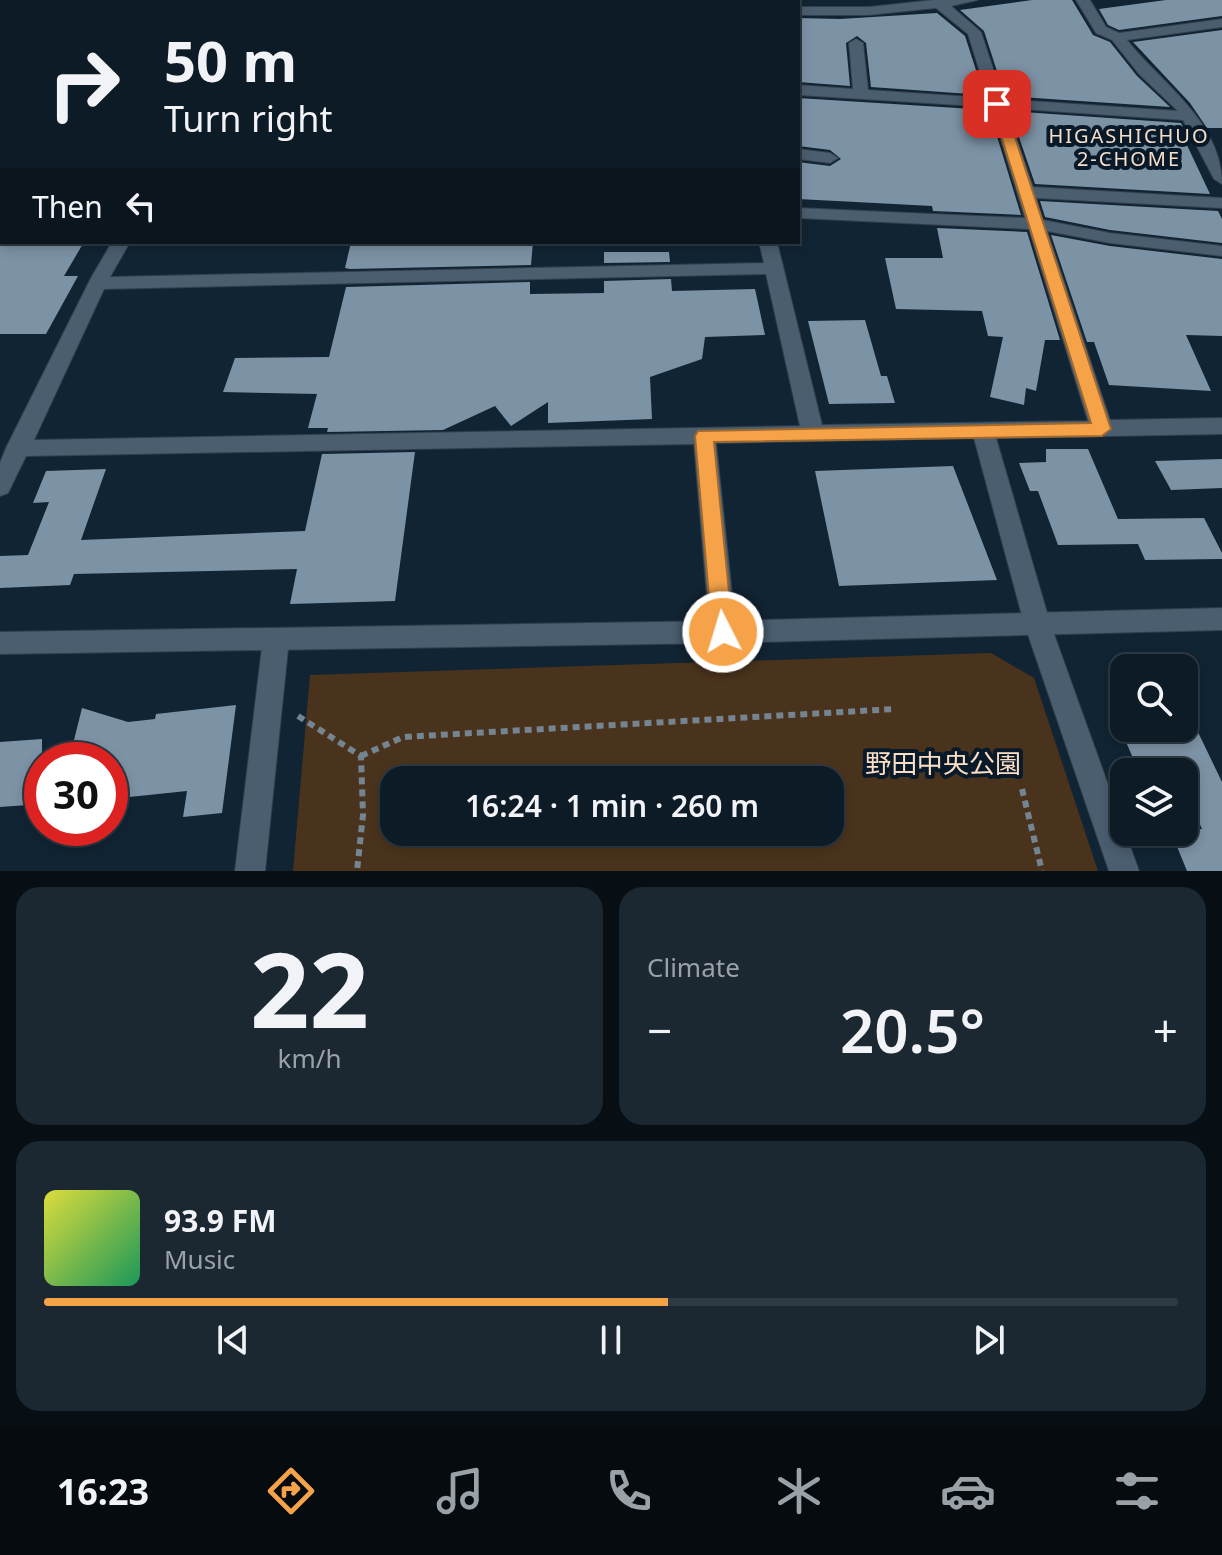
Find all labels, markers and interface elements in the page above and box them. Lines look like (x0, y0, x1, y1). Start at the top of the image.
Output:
text: 50 m (164, 22, 297, 98)
icon: right (32, 32, 136, 136)
pin (963, 70, 1031, 138)
icon: arrive (975, 82, 1019, 126)
text: Turn right (164, 94, 332, 143)
district label: HIGASHICHUO 2-CHOME (1048, 122, 1210, 172)
icon: left (119, 184, 163, 228)
text: Then (32, 186, 103, 227)
position arrow (681, 590, 765, 674)
map controls (1110, 654, 1198, 846)
button: search (1110, 654, 1198, 742)
speed limit sign: 30 (24, 742, 128, 846)
park label: 野田中央公園 (865, 745, 1021, 781)
button: layers (1110, 758, 1198, 846)
text: 16:24 · 1 min · 260 m (465, 785, 759, 826)
text: 22 (250, 917, 369, 1058)
text: Climate (647, 949, 740, 985)
text: 20.5° (840, 989, 985, 1071)
text: − (647, 1000, 672, 1060)
text: + (1153, 1000, 1178, 1060)
text: km/h (278, 1040, 341, 1076)
text: 93.9 FM (164, 1200, 276, 1241)
text: Music (164, 1241, 235, 1277)
icon: previous (211, 1318, 255, 1362)
icon: pause (589, 1318, 633, 1362)
icon: next (967, 1318, 1011, 1362)
icon: directions (263, 1463, 319, 1519)
icon: music (432, 1463, 488, 1519)
icon: phone (601, 1463, 657, 1519)
icon: climate (771, 1463, 827, 1519)
icon: car (940, 1463, 996, 1519)
icon: filters (1109, 1463, 1165, 1519)
text: 16:23 (57, 1467, 149, 1516)

